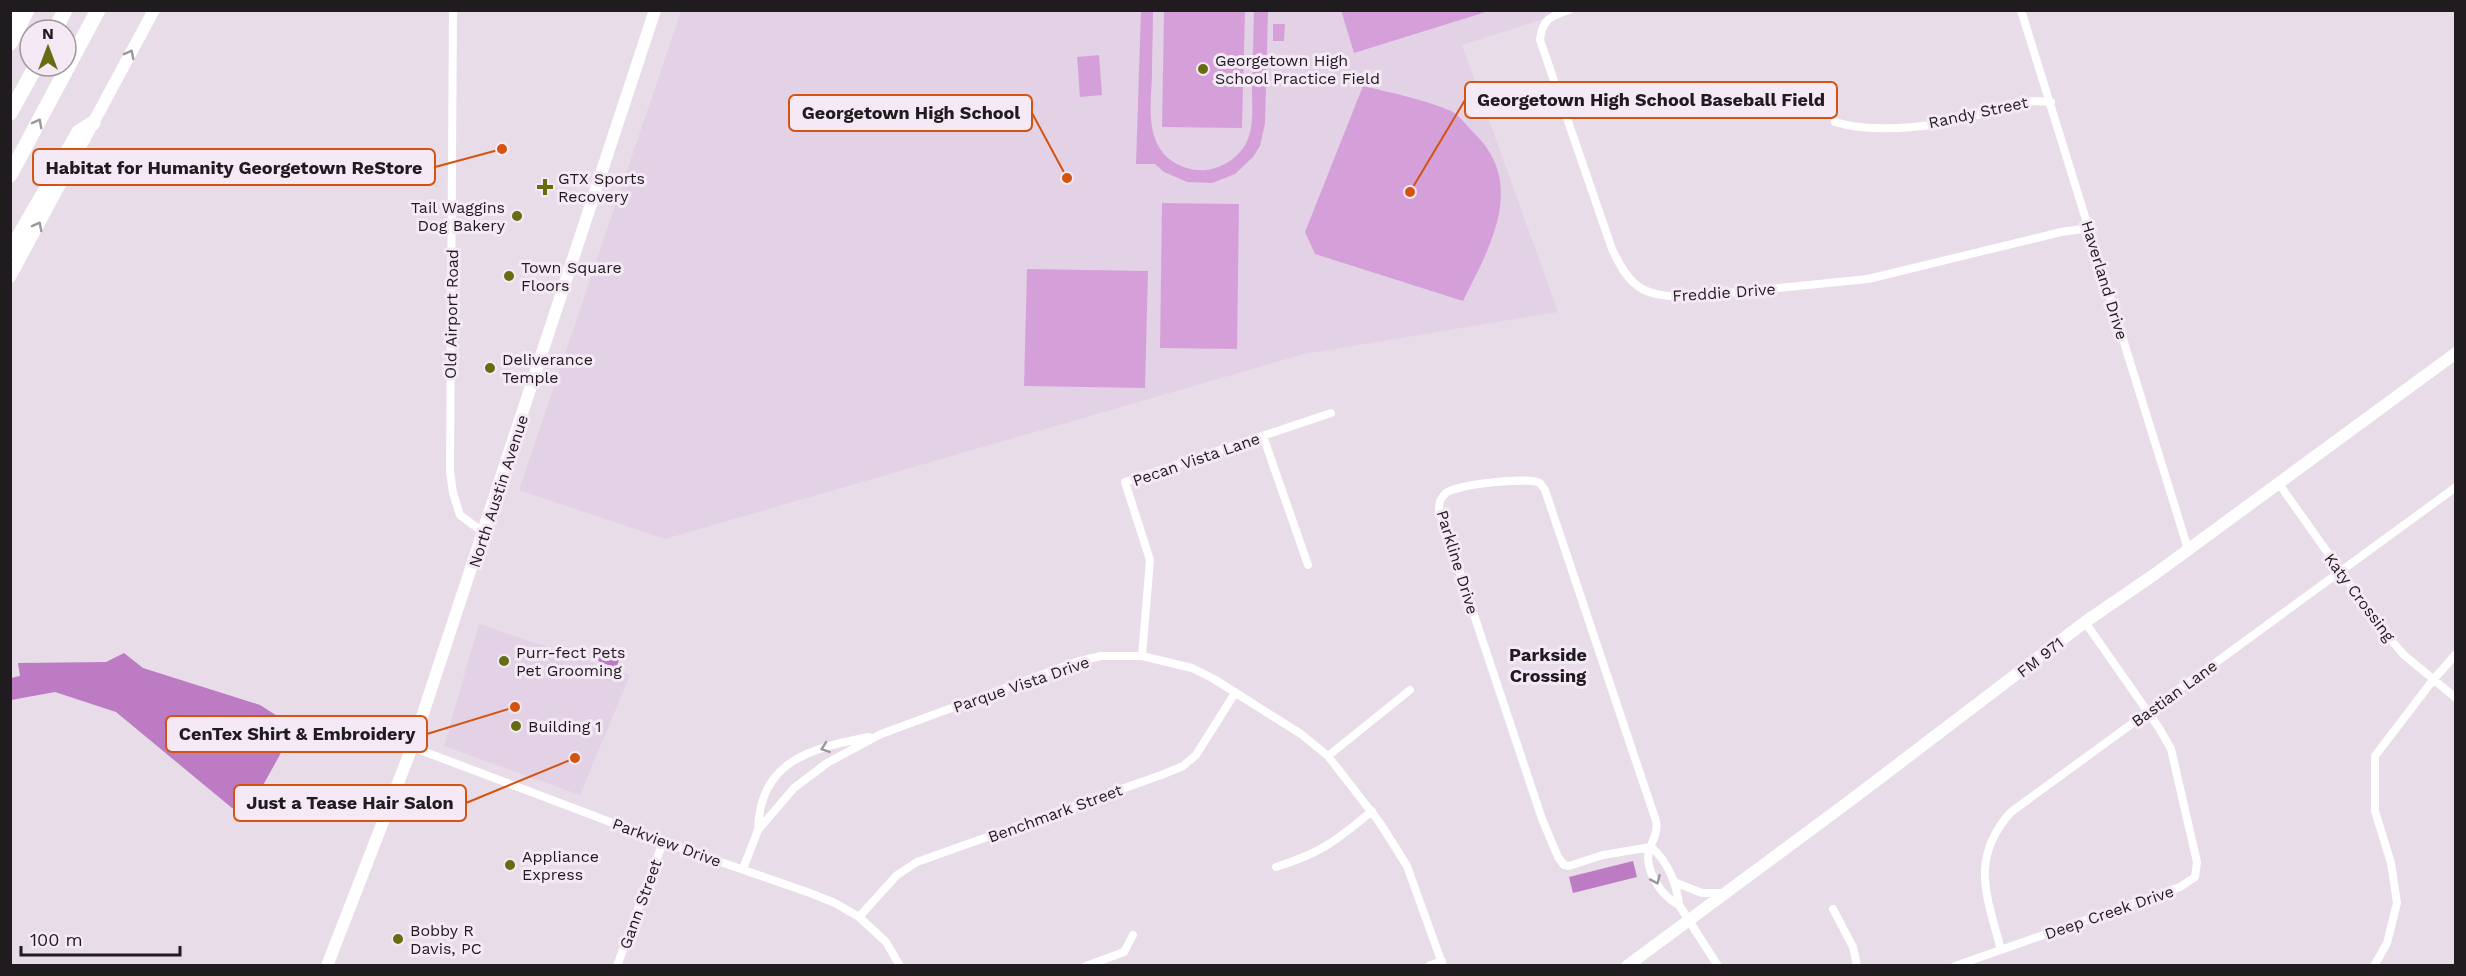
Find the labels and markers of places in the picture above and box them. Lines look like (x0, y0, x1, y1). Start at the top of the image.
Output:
place label: Georgetown High School Practice Field (1215, 51, 1380, 88)
marker: Georgetown High School Practice Field (1196, 62, 1210, 76)
callout: Georgetown High School Baseball Field (1465, 82, 1837, 118)
callout: Georgetown High School (789, 95, 1032, 131)
callout: Habitat for Humanity Georgetown ReStore (33, 149, 435, 185)
place label: GTX Sports Recovery (558, 169, 645, 206)
marker: GTX Sports Recovery (536, 178, 554, 196)
place label: Tail Waggins Dog Bakery (411, 198, 506, 235)
marker: Tail Waggins Dog Bakery (510, 209, 524, 223)
place label: Town Square Floors (521, 258, 622, 295)
marker: Town Square Floors (502, 269, 516, 283)
place label: Deliverance Temple (502, 350, 593, 387)
marker: Deliverance Temple (483, 361, 497, 375)
place label: Purr-fect Pets Pet Grooming (516, 643, 625, 680)
marker: Purr-fect Pets Pet Grooming (497, 654, 511, 668)
callout: CenTex Shirt & Embroidery (166, 716, 427, 752)
place label: Building 1 (528, 717, 602, 736)
marker: Building 1 (509, 719, 523, 733)
callout: Just a Tease Hair Salon (234, 785, 466, 821)
place label: Appliance Express (522, 847, 599, 884)
marker: Appliance Express (503, 858, 517, 872)
place label: Bobby R Davis, PC (410, 921, 482, 958)
marker: Bobby R Davis, PC (391, 932, 405, 946)

